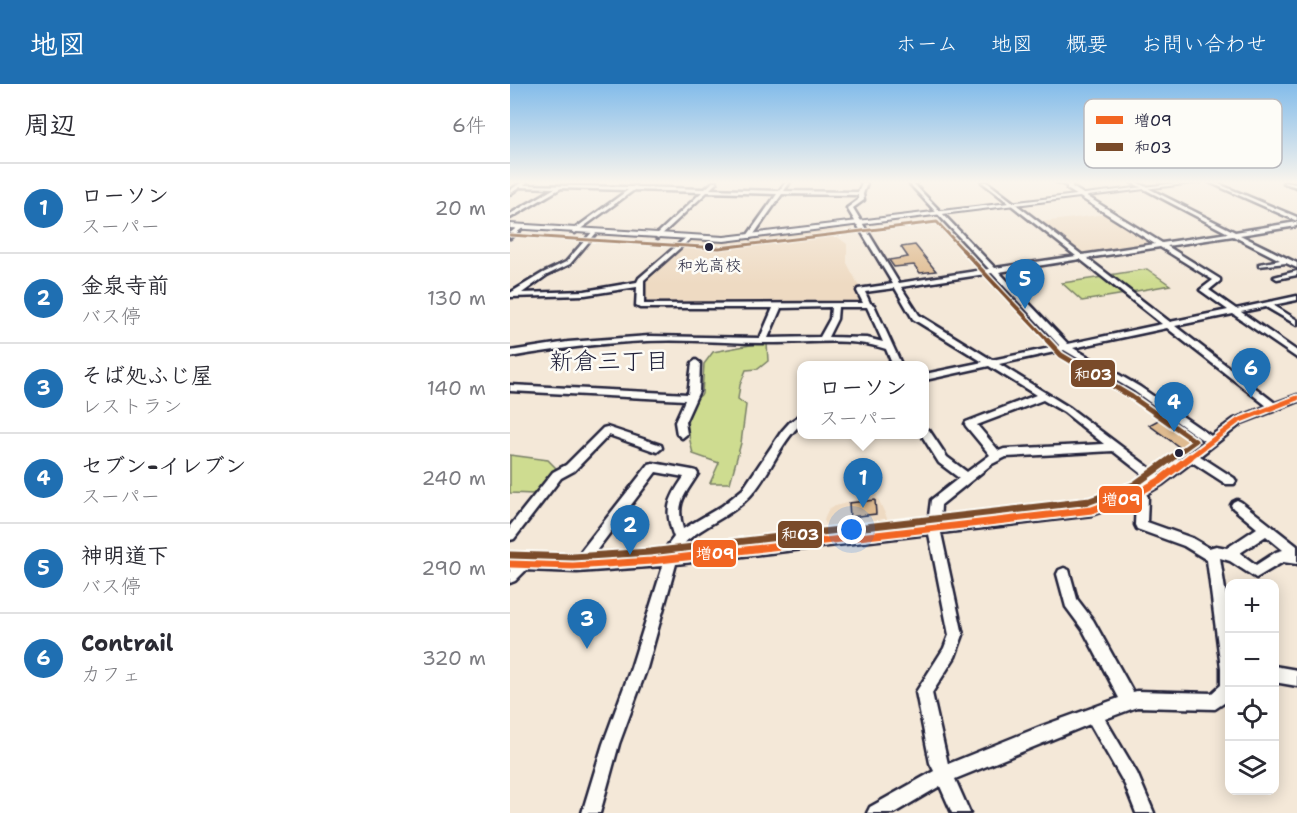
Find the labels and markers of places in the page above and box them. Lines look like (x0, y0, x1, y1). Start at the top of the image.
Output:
marker: 和光高校 (703, 241, 715, 253)
place label: 和光高校 (677, 255, 741, 276)
pin: 5 (1006, 260, 1044, 309)
pin: 6 (1232, 348, 1270, 398)
pin: 4 (1154, 382, 1194, 432)
unlabelled marker (1173, 447, 1185, 459)
pin: 1 (844, 458, 882, 508)
pin: 2 (610, 506, 650, 555)
pin: 3 (568, 600, 607, 649)

